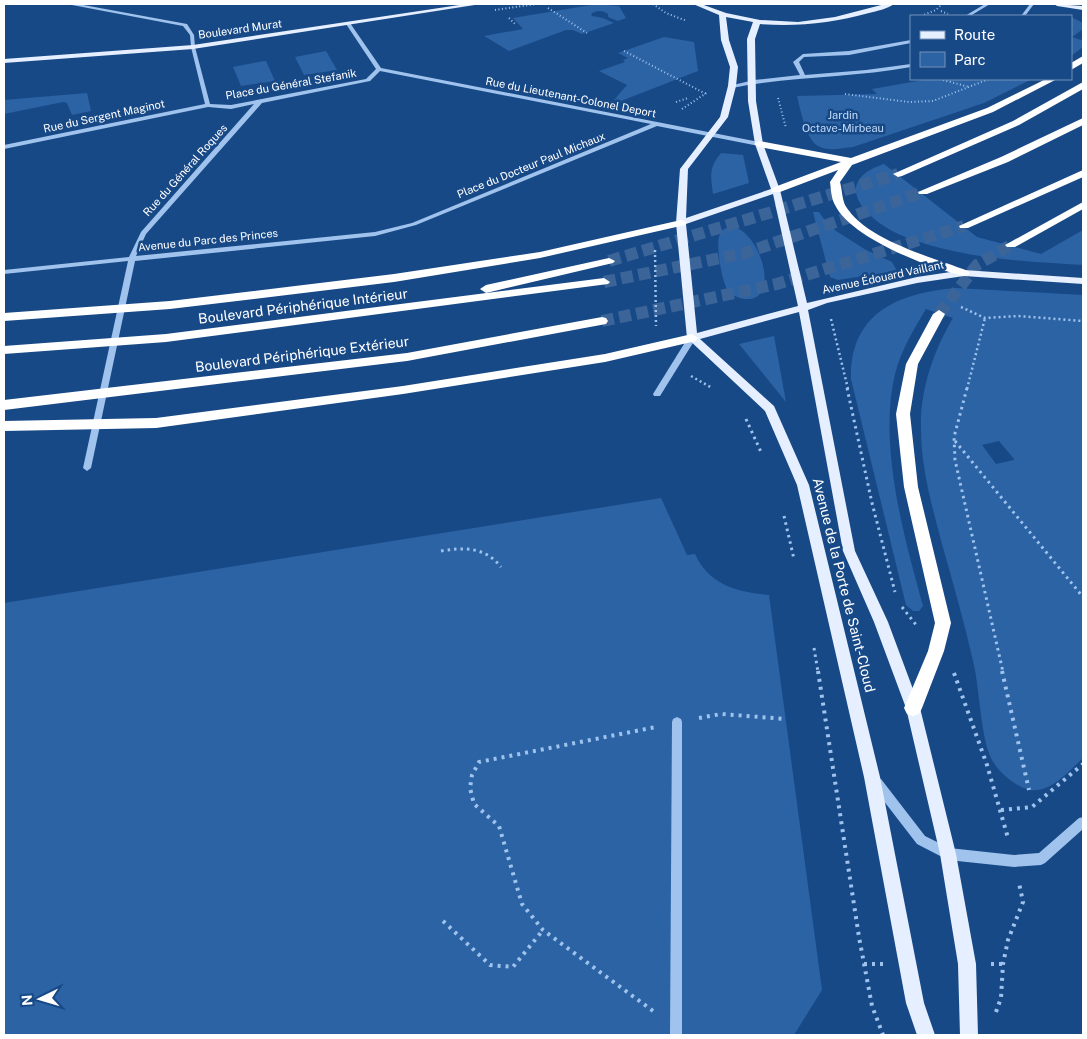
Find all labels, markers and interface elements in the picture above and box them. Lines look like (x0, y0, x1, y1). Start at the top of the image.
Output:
legend (910, 15, 1072, 80)
street label: Boulevard Murat (197, 17, 283, 41)
text: Route (954, 26, 995, 43)
text: Parc (954, 51, 986, 68)
street label: Place du Général Stefanik (225, 67, 357, 101)
street label: Rue du Lieutenant-Colonel Deport (485, 75, 657, 119)
street label: Rue du Sergent Maginot (42, 97, 166, 135)
park label: Jardin Octave-Mirbeau (802, 109, 884, 134)
street label: Rue du Général Roques (141, 121, 230, 218)
street label: Place du Docteur Paul Michaux (455, 130, 607, 200)
street label: Avenue du Parc des Princes (137, 227, 279, 253)
street label: Avenue Édouard Vaillant (821, 257, 945, 296)
street label: Boulevard Périphérique Intérieur (197, 285, 409, 327)
street label: Boulevard Périphérique Extérieur (194, 333, 410, 375)
street label: Avenue de la Porte de Saint-Cloud (810, 476, 878, 694)
north arrow (15, 974, 65, 1024)
text: N (19, 994, 35, 1006)

